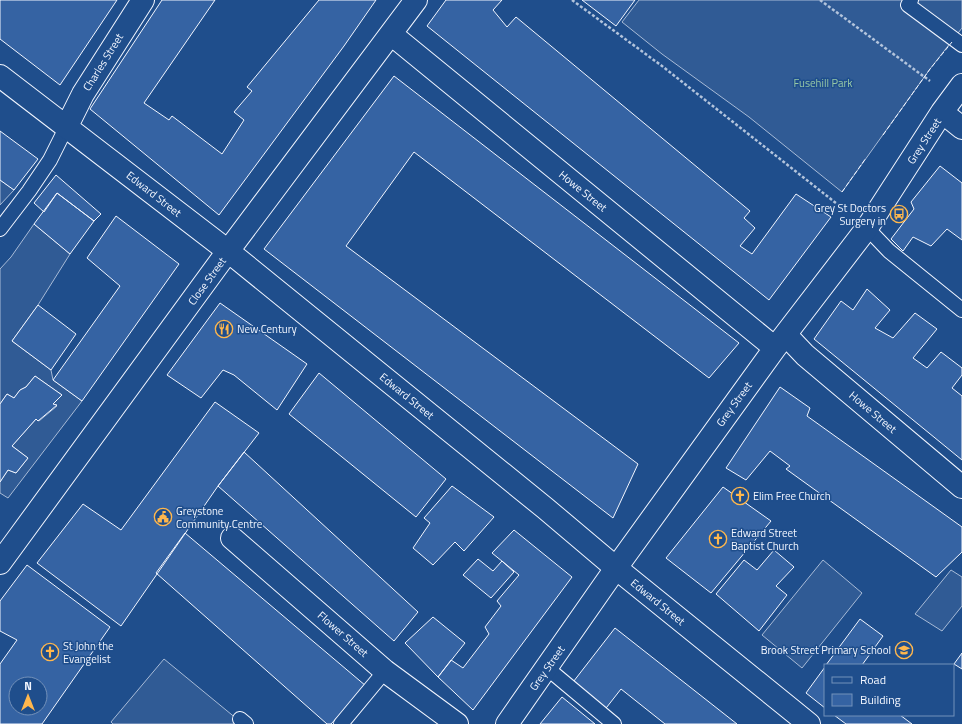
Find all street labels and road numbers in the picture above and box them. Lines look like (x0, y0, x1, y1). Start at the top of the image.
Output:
street label: Charles Street (79, 30, 127, 94)
street label: Grey Street (903, 115, 945, 167)
street label: Edward Street (123, 167, 185, 221)
street label: Howe Street (556, 167, 611, 215)
street label: Close Street (184, 254, 230, 308)
street label: Edward Street (376, 369, 438, 423)
street label: Grey Street (712, 378, 756, 430)
street label: Howe Street (846, 387, 900, 437)
street label: Edward Street (627, 575, 689, 629)
street label: Flower Street (314, 607, 372, 661)
street label: Grey Street (526, 642, 569, 694)

